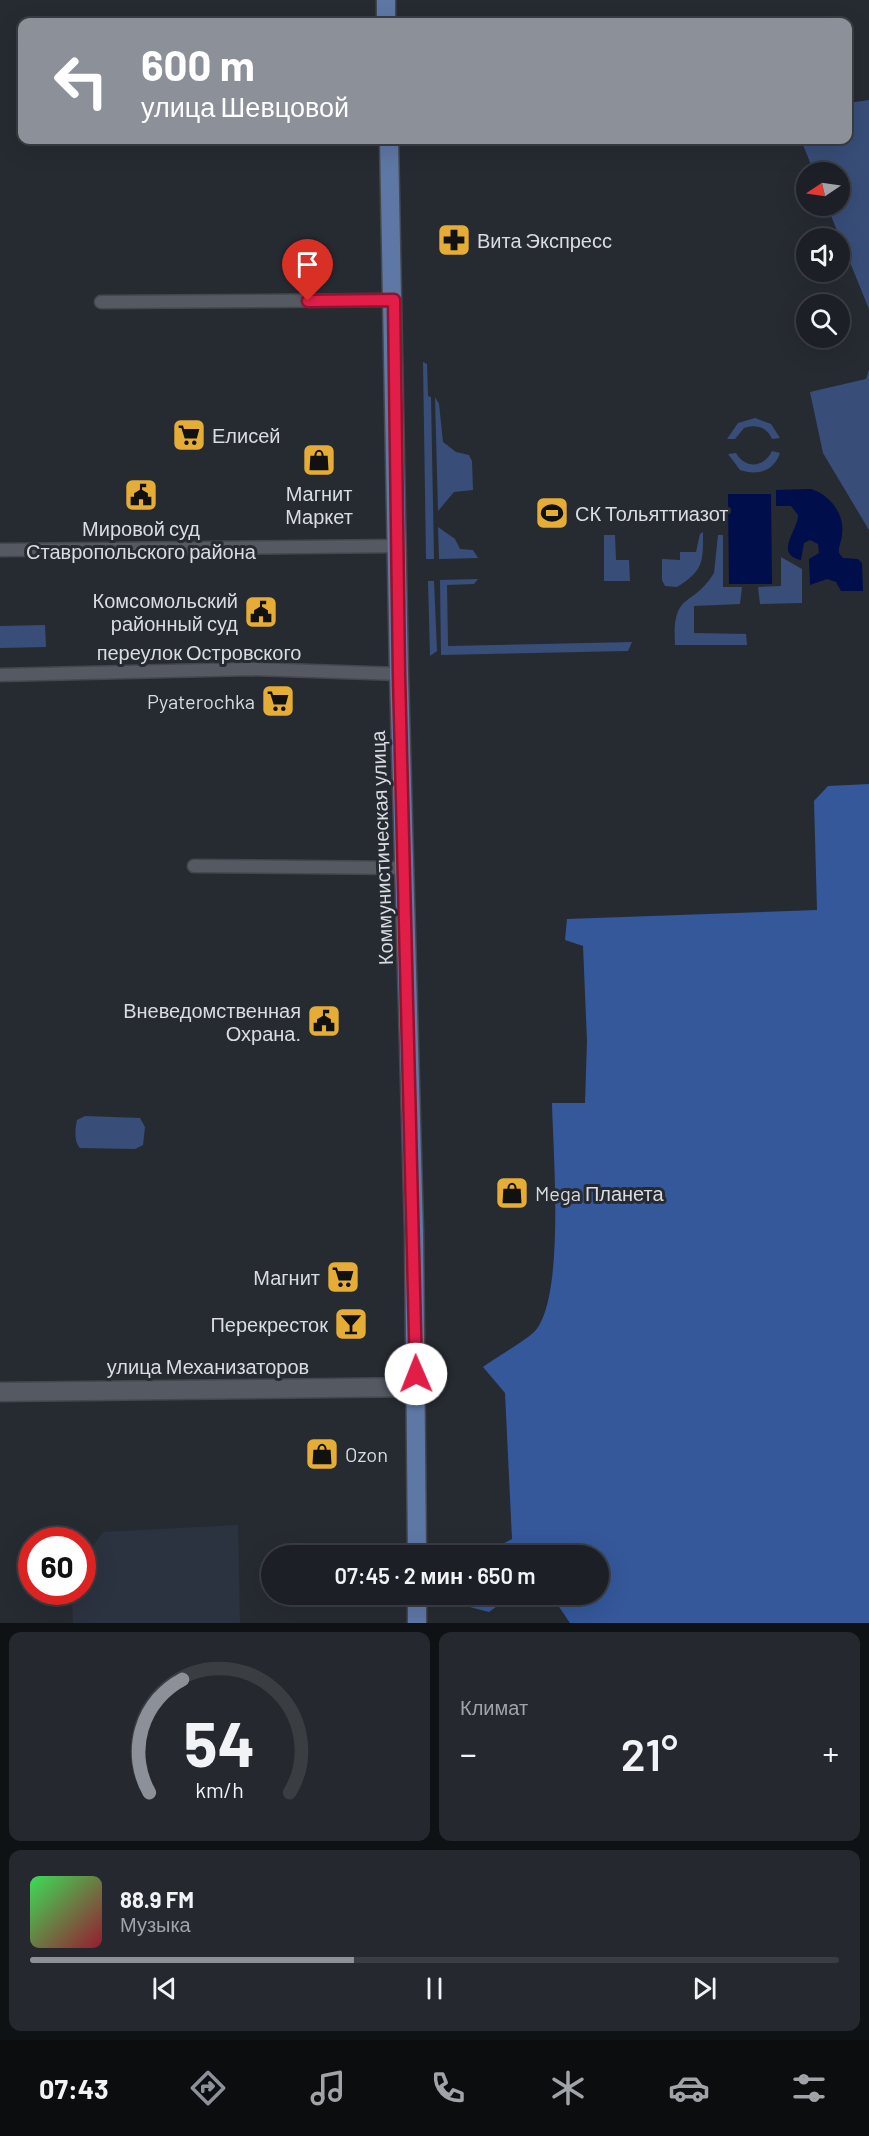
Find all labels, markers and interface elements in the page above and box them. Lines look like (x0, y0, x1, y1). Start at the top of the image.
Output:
text: 600 m (141, 39, 255, 89)
icon: left (42, 42, 120, 120)
text: улица Шевцовой (141, 90, 349, 122)
north arrow (796, 162, 850, 216)
map controls (796, 162, 850, 348)
pharmacy icon: Вита Экспресс (436, 222, 472, 258)
place label: Вита Экспресс (477, 228, 612, 252)
button: sound (796, 228, 850, 282)
pin (282, 239, 333, 301)
icon: arrive (291, 248, 324, 281)
button: search (796, 294, 850, 348)
supermarket icon: Елисей (171, 417, 207, 453)
place label: Елисей (212, 423, 280, 447)
shop icon: Магнит Маркет (301, 442, 337, 478)
public building icon: Мировой суд Ставропольского района (123, 477, 159, 513)
place label: Магнит Маркет (285, 481, 353, 528)
sports icon: СК Тольяттиазот (534, 495, 570, 531)
place label: СК Тольяттиазот (575, 501, 729, 525)
place label: Мировой суд Ставропольского района (26, 516, 257, 563)
place label: Комсомольский районный суд (93, 588, 238, 635)
public building icon: Комсомольский районный суд (243, 594, 279, 630)
street label: переулок Островского (97, 640, 301, 664)
supermarket icon: Pyaterochka (260, 683, 296, 719)
place label: Pyaterochka (147, 689, 255, 713)
street label: Коммунистическая улица (365, 729, 397, 966)
place label: Вневедомственная Охрана. (123, 998, 301, 1045)
public building icon: Вневедомственная Охрана. (306, 1003, 342, 1039)
shop icon: Mega Планета (494, 1175, 530, 1211)
place label: Mega Планета (535, 1181, 664, 1205)
supermarket icon: Магнит (325, 1259, 361, 1295)
place label: Магнит (253, 1265, 320, 1289)
bar icon: Перекресток (333, 1306, 369, 1342)
place label: Перекресток (210, 1312, 328, 1336)
position arrow (384, 1342, 448, 1406)
street label: улица Механизаторов (107, 1354, 309, 1378)
shop icon: Ozon (304, 1436, 340, 1472)
place label: Ozon (345, 1442, 388, 1466)
speed limit sign: 60 (18, 1527, 96, 1605)
text: 07:45 · 2 мин · 650 m (334, 1562, 536, 1588)
text: Климат (460, 1695, 528, 1719)
text: 54 (184, 1705, 255, 1779)
text: 21° (621, 1726, 678, 1780)
text: − (460, 1733, 477, 1773)
text: + (822, 1733, 839, 1773)
text: km/h (195, 1778, 244, 1803)
text: 88.9 FM (120, 1886, 194, 1912)
text: Музыка (120, 1912, 191, 1936)
icon: previous (148, 1972, 181, 2005)
icon: pause (418, 1972, 451, 2005)
icon: next (688, 1972, 721, 2005)
icon: directions (187, 2067, 229, 2109)
icon: music (307, 2067, 349, 2109)
icon: phone (427, 2067, 469, 2109)
icon: climate (547, 2067, 589, 2109)
icon: car (668, 2067, 710, 2109)
icon: filters (788, 2067, 830, 2109)
text: 07:43 (39, 2072, 109, 2104)

